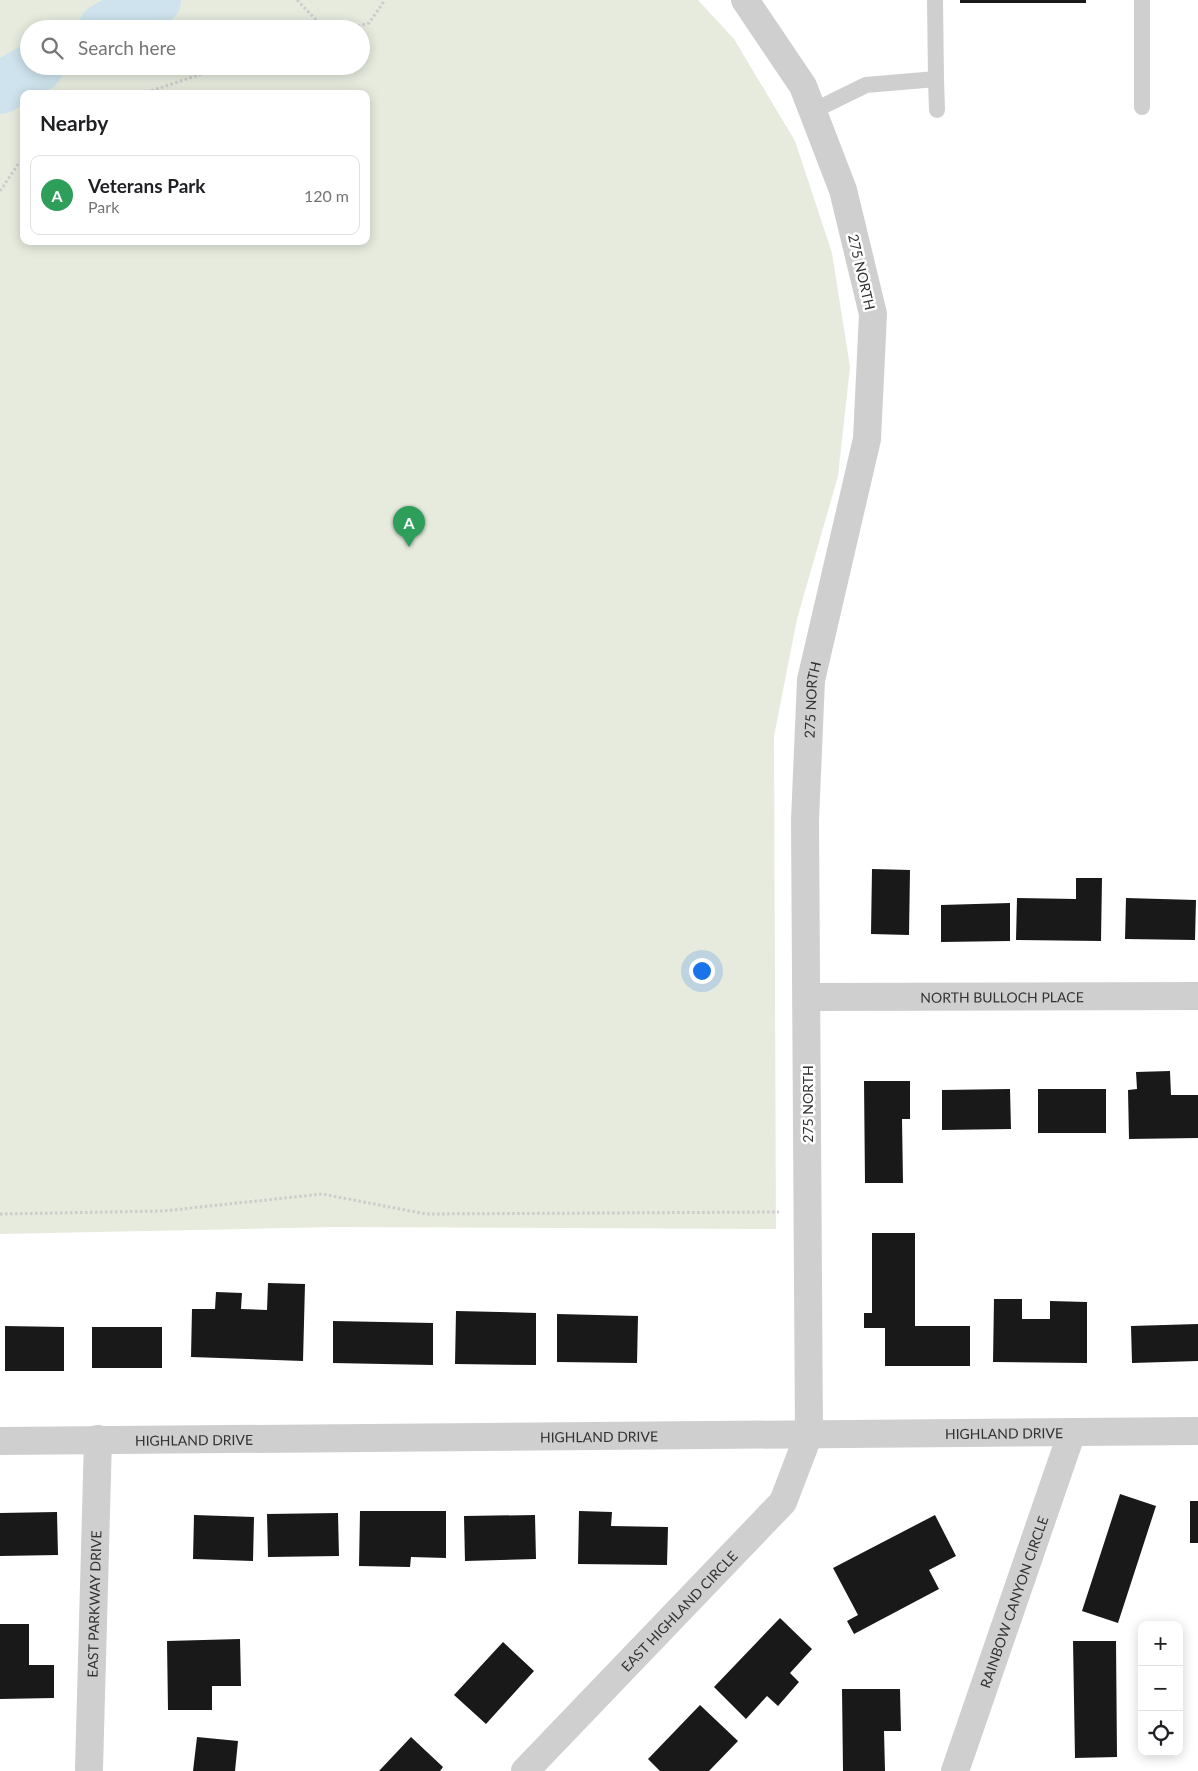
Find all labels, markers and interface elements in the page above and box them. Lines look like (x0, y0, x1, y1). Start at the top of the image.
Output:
search box (20, 20, 370, 75)
icon: search (38, 34, 66, 62)
text: Search here (78, 36, 176, 59)
text: Nearby (40, 110, 108, 135)
text: Veterans Park (88, 174, 206, 197)
text: A (51, 186, 63, 205)
text: 120 m (304, 186, 349, 205)
text: Park (88, 197, 119, 216)
street label: 275 NORTH (845, 232, 879, 312)
pin: A (393, 506, 425, 547)
street label: 275 NORTH (800, 660, 824, 739)
your location (689, 958, 715, 984)
street label: NORTH BULLOCH PLACE (920, 988, 1084, 1005)
street label: 275 NORTH (799, 1065, 816, 1143)
street label: HIGHLAND DRIVE (945, 1424, 1063, 1442)
street label: HIGHLAND DRIVE (540, 1427, 658, 1445)
street label: HIGHLAND DRIVE (135, 1430, 253, 1448)
street label: RAINBOW CANYON CIRCLE (976, 1514, 1051, 1690)
street label: EAST PARKWAY DRIVE (83, 1530, 104, 1678)
street label: EAST HIGHLAND CIRCLE (617, 1547, 740, 1675)
map controls (1138, 1621, 1183, 1756)
button: + (1138, 1621, 1183, 1666)
button: − (1138, 1666, 1183, 1711)
button: locate (1138, 1711, 1183, 1756)

